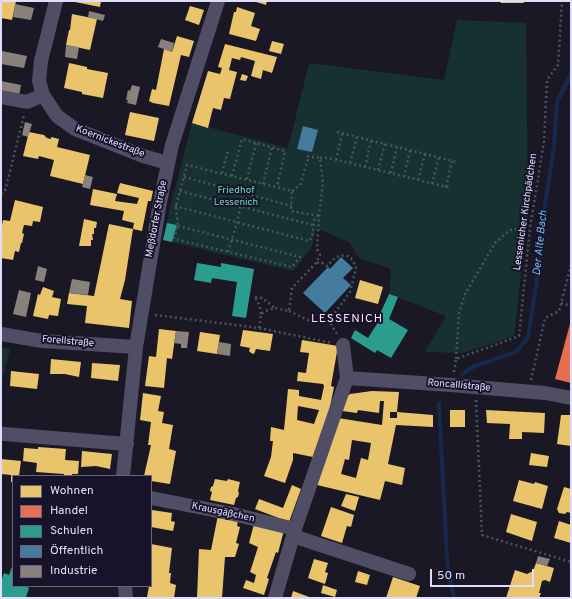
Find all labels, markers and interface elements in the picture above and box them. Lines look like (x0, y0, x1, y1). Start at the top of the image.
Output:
street label: Koernickestraße (74, 123, 146, 161)
street label: Lessenicher Kirchpädchen (512, 153, 540, 271)
street label: Meßdorfer Straße (144, 180, 170, 258)
park label: Friedhof Lessenich (214, 185, 258, 208)
water label: Der Alte Bach (531, 210, 551, 276)
district label: LESSENICH (311, 313, 383, 327)
street label: Forellstraße (41, 334, 95, 350)
street label: Roncallistraße (427, 377, 491, 395)
legend (12, 475, 152, 587)
text: Wohnen (50, 483, 94, 499)
street label: Krausgäßchen (190, 500, 256, 526)
text: Handel (50, 503, 88, 519)
text: Schulen (50, 523, 93, 539)
text: Öffentlich (50, 543, 103, 559)
scale bar (432, 561, 536, 587)
text: Industrie (50, 563, 98, 579)
text: 50 m (437, 568, 465, 584)

